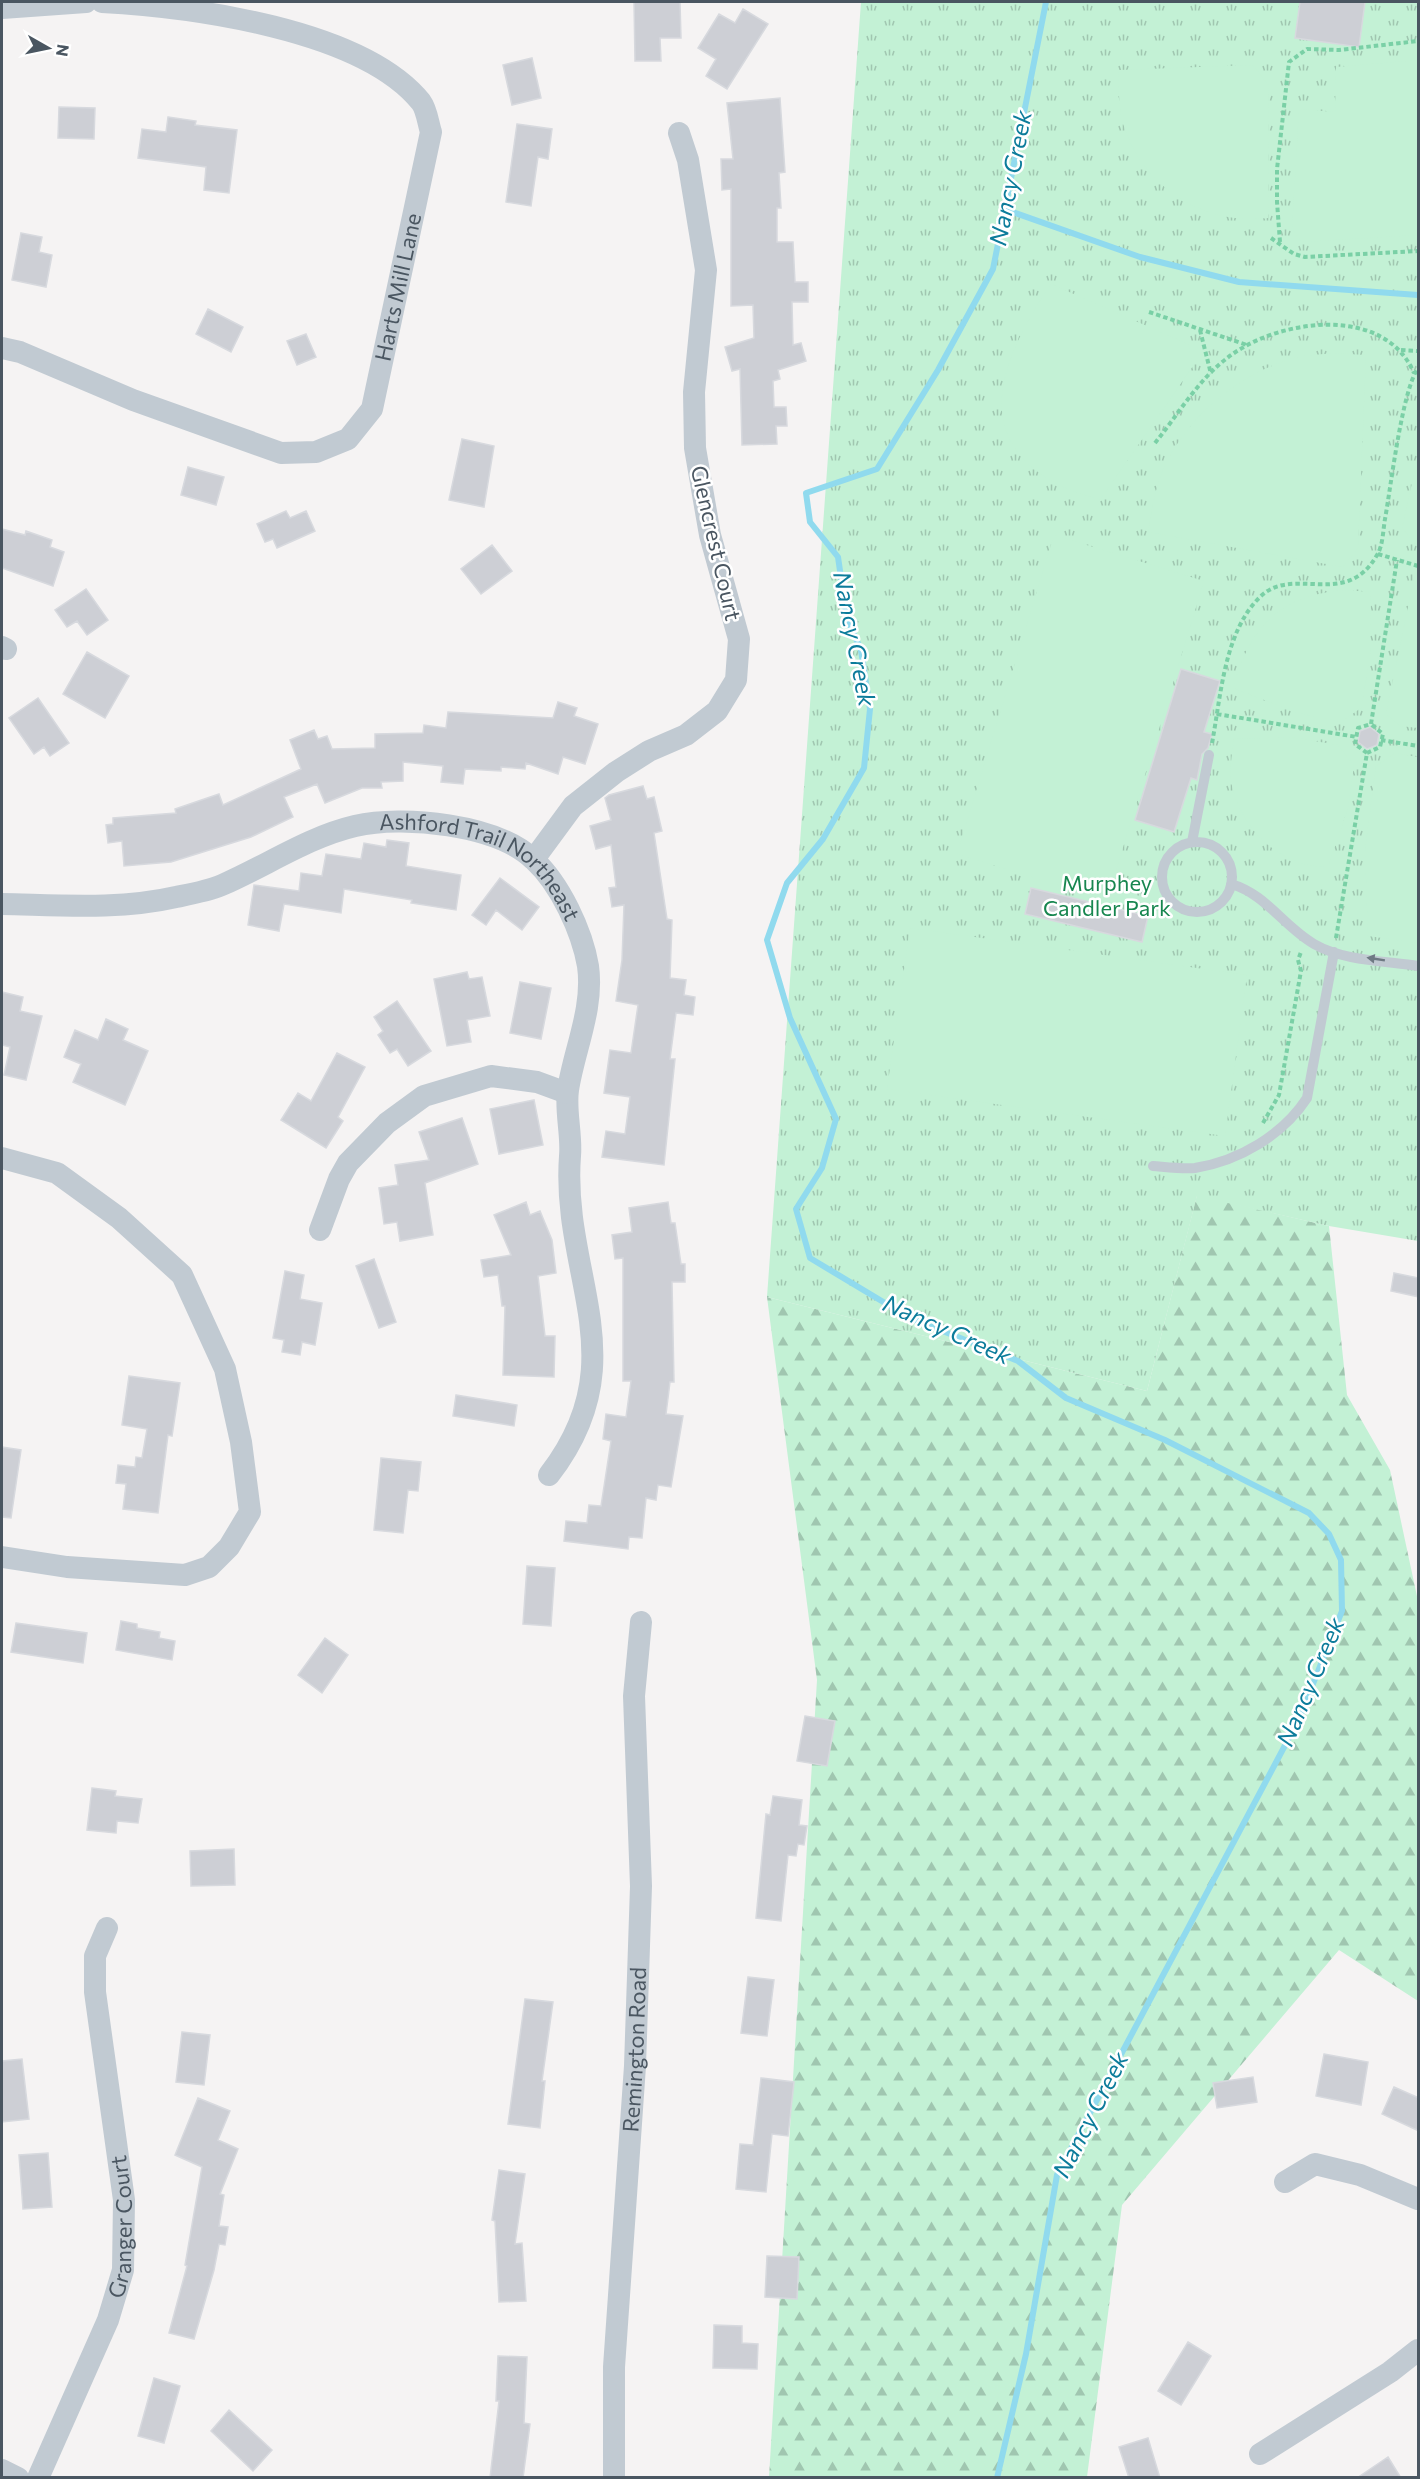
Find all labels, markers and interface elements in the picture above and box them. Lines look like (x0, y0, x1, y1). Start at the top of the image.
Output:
north arrow (18, 18, 78, 78)
text: N (53, 43, 74, 58)
water label: Nancy Creek (982, 107, 1037, 248)
street label: Harts Mill Lane (369, 211, 426, 363)
street label: Glencrest Court (686, 463, 747, 623)
water label: Nancy Creek (828, 569, 883, 710)
street label: Ashford Trail Northeast (378, 808, 586, 925)
park label: Murphey Candler Park (1043, 869, 1171, 921)
one-way arrow (1366, 955, 1385, 964)
water label: Nancy Creek (879, 1287, 1017, 1370)
water label: Nancy Creek (1269, 1612, 1350, 1750)
street label: Remington Road (616, 1967, 651, 2133)
water label: Nancy Creek (1046, 2046, 1134, 2182)
street label: Granger Court (101, 2154, 137, 2301)

